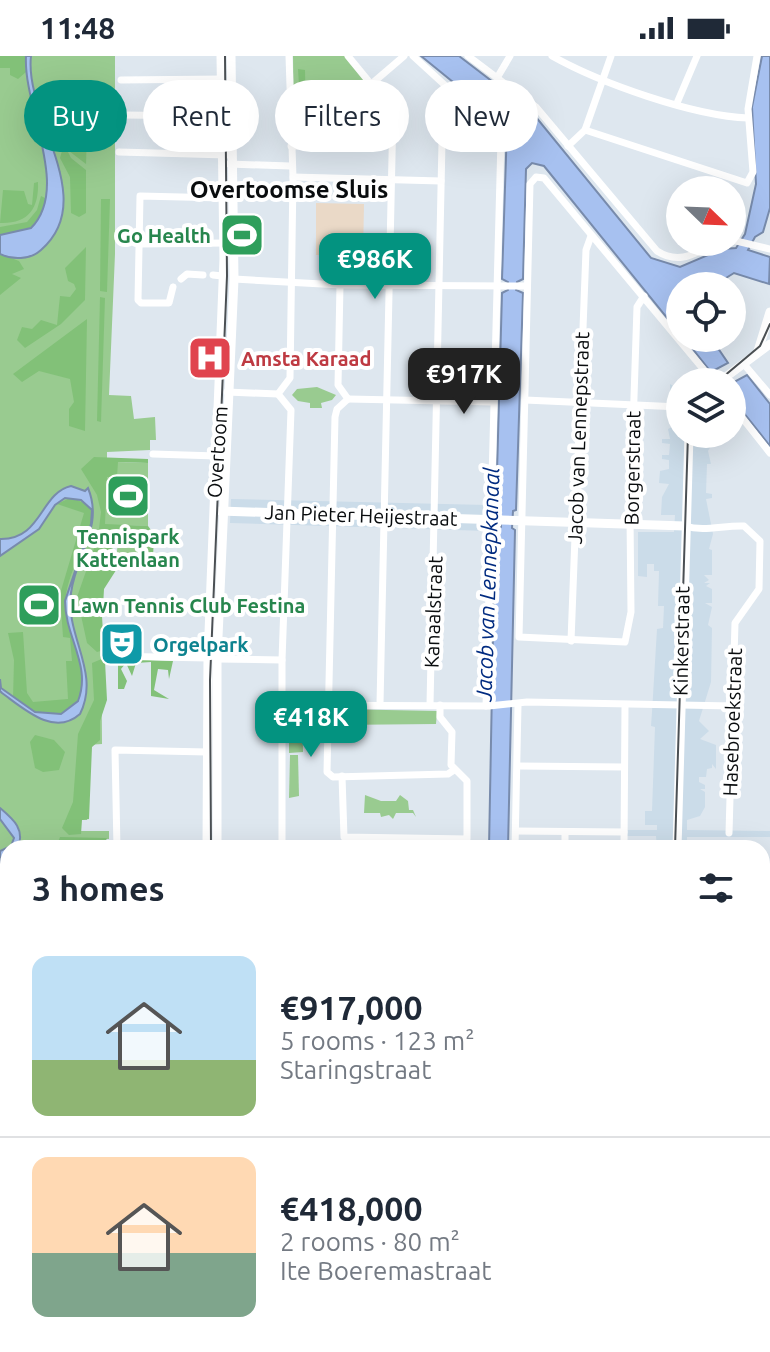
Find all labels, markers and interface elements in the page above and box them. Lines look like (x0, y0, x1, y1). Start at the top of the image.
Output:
text: 11:48 (40, 11, 115, 45)
chip: Buy (24, 80, 127, 152)
chip: Rent (143, 80, 259, 152)
chip: Filters (275, 80, 409, 152)
chip: New (425, 80, 538, 152)
district label: Overtoomse Sluis (190, 176, 388, 203)
north arrow (666, 176, 746, 256)
map controls (666, 176, 746, 448)
sports icon: Go Health (218, 211, 266, 259)
place label: Go Health (117, 224, 211, 247)
pin: €986K (319, 233, 431, 301)
text: €986K (337, 244, 413, 273)
button: locate (666, 272, 746, 352)
street label: Jacob van Lennepstraat (563, 331, 593, 545)
hospital icon: Amsta Karaad (186, 334, 234, 382)
place label: Amsta Karaad (241, 347, 371, 370)
pin: €917K (408, 348, 520, 416)
text: €917K (426, 359, 502, 388)
button: layers (666, 368, 746, 448)
street label: Overtoom (202, 405, 232, 499)
street label: Borgerstraat (620, 410, 645, 525)
water label: Jacob van Lennepkanaal (470, 466, 504, 703)
sports icon: Tennispark Kattenlaan (104, 472, 152, 520)
street label: Jan Pieter Heijestraat (264, 500, 458, 530)
place label: Tennispark Kattenlaan (76, 525, 180, 571)
street label: Kanaalstraat (420, 555, 446, 668)
sports icon: Lawn Tennis Club Festina (15, 581, 63, 629)
street label: Kinkerstraat (669, 586, 693, 696)
place label: Lawn Tennis Club Festina (70, 594, 305, 617)
theatre icon: Orgelpark (98, 620, 146, 668)
place label: Orgelpark (153, 633, 248, 656)
street label: Hasebroekstraat (718, 647, 746, 797)
pin: €418K (255, 691, 367, 759)
text: €418K (273, 702, 349, 731)
icon: filters (694, 866, 738, 910)
text: 3 homes (32, 869, 165, 907)
icon: home (96, 988, 192, 1084)
text: €917,000 (280, 988, 423, 1026)
text: 5 rooms · 123 m² (280, 1026, 475, 1055)
text: Staringstraat (280, 1055, 431, 1084)
icon: home (96, 1189, 192, 1285)
text: €418,000 (280, 1189, 423, 1227)
text: 2 rooms · 80 m² (280, 1227, 460, 1256)
text: Ite Boeremastraat (280, 1256, 491, 1285)

